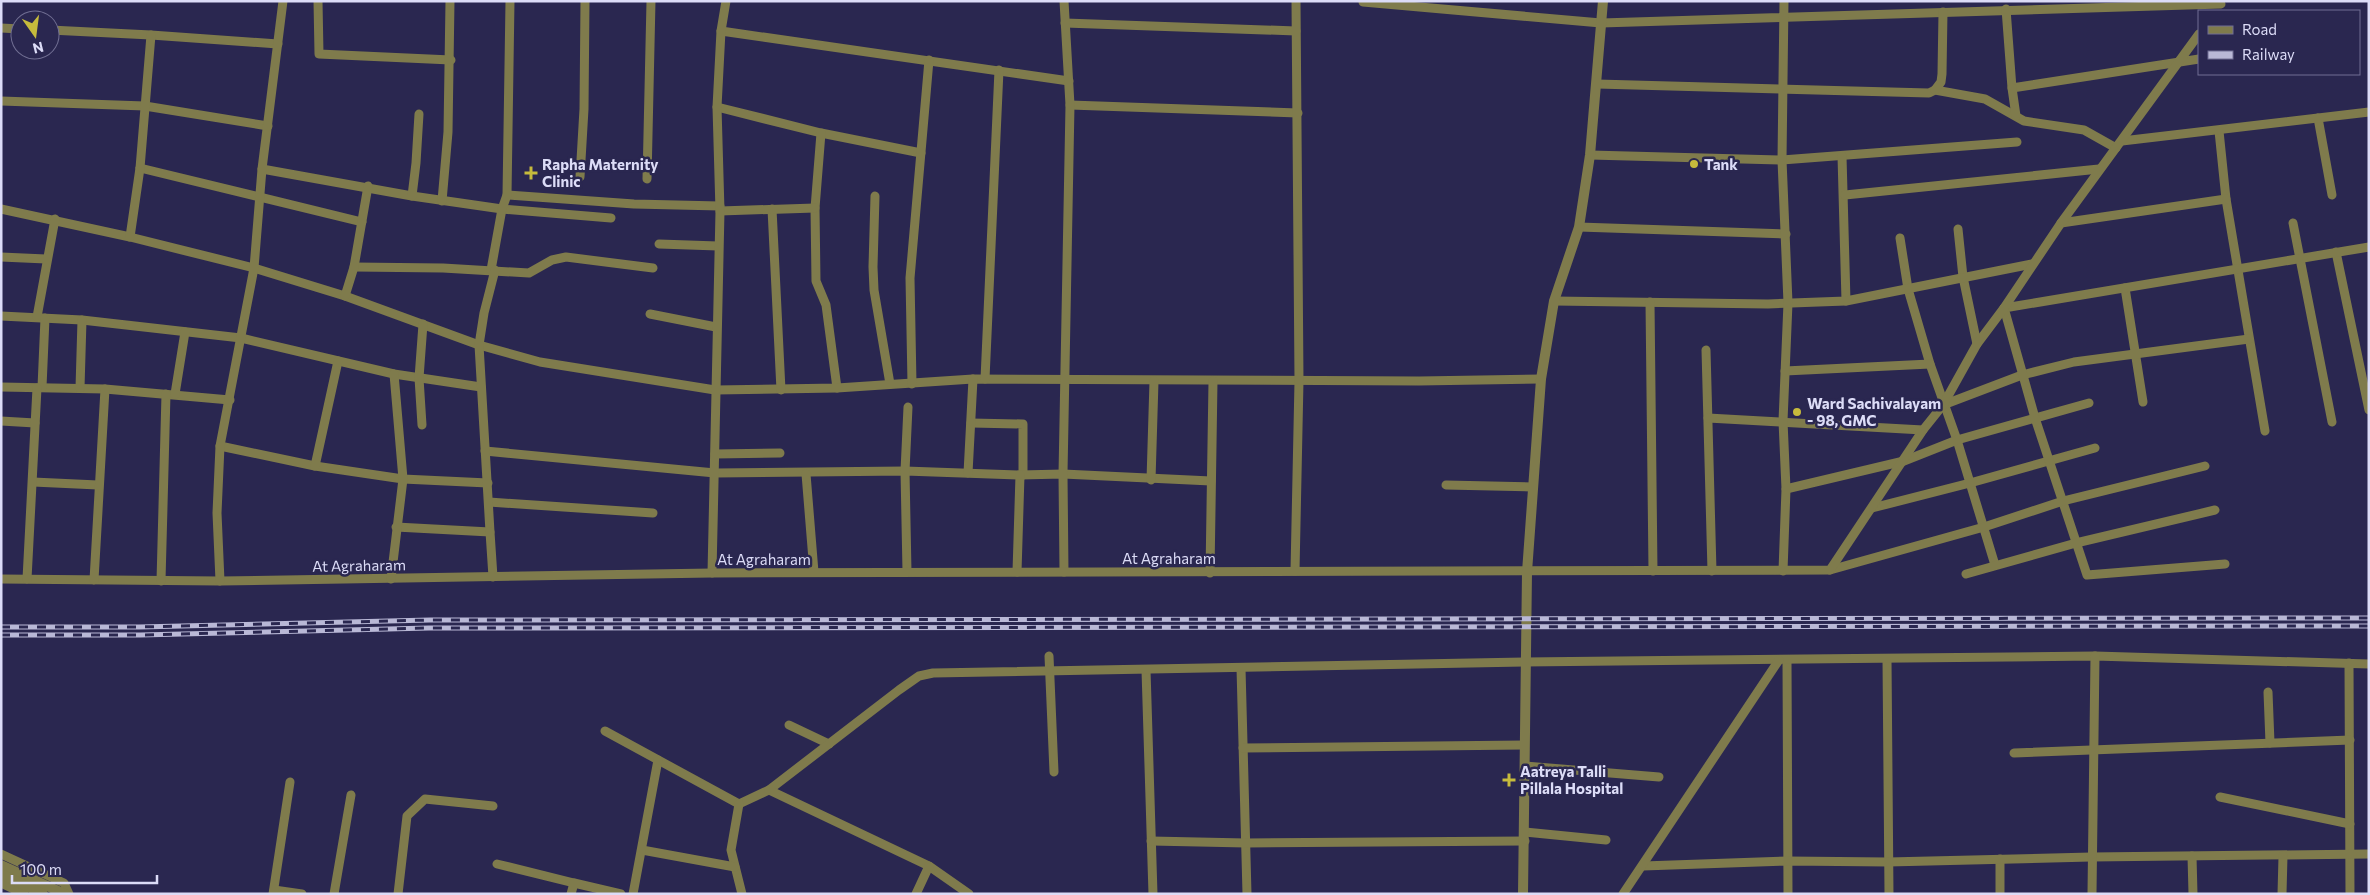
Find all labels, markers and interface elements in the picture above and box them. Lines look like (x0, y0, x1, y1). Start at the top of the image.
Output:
north arrow (10, 10, 60, 60)
legend (2198, 10, 2360, 75)
text: Road (2242, 20, 2277, 38)
text: N (31, 39, 45, 58)
text: Railway (2242, 45, 2295, 63)
place label: Rapha Maternity Clinic (542, 155, 659, 190)
place label: Tank (1704, 155, 1738, 173)
marker: Tank (1688, 158, 1700, 170)
marker: Rapha Maternity Clinic (524, 166, 538, 180)
place label: Ward Sachivalayam - 98, GMC (1807, 394, 1941, 429)
marker: Ward Sachivalayam - 98, GMC (1791, 406, 1803, 418)
street label: At Agraharam (1122, 549, 1216, 567)
street label: At Agraharam (717, 550, 811, 568)
street label: At Agraharam (312, 555, 406, 575)
place label: Aatreya Talli Pillala Hospital (1520, 762, 1623, 797)
marker: Aatreya Talli Pillala Hospital (1502, 773, 1516, 787)
scale bar (12, 852, 158, 884)
text: 100 m (20, 860, 62, 878)

